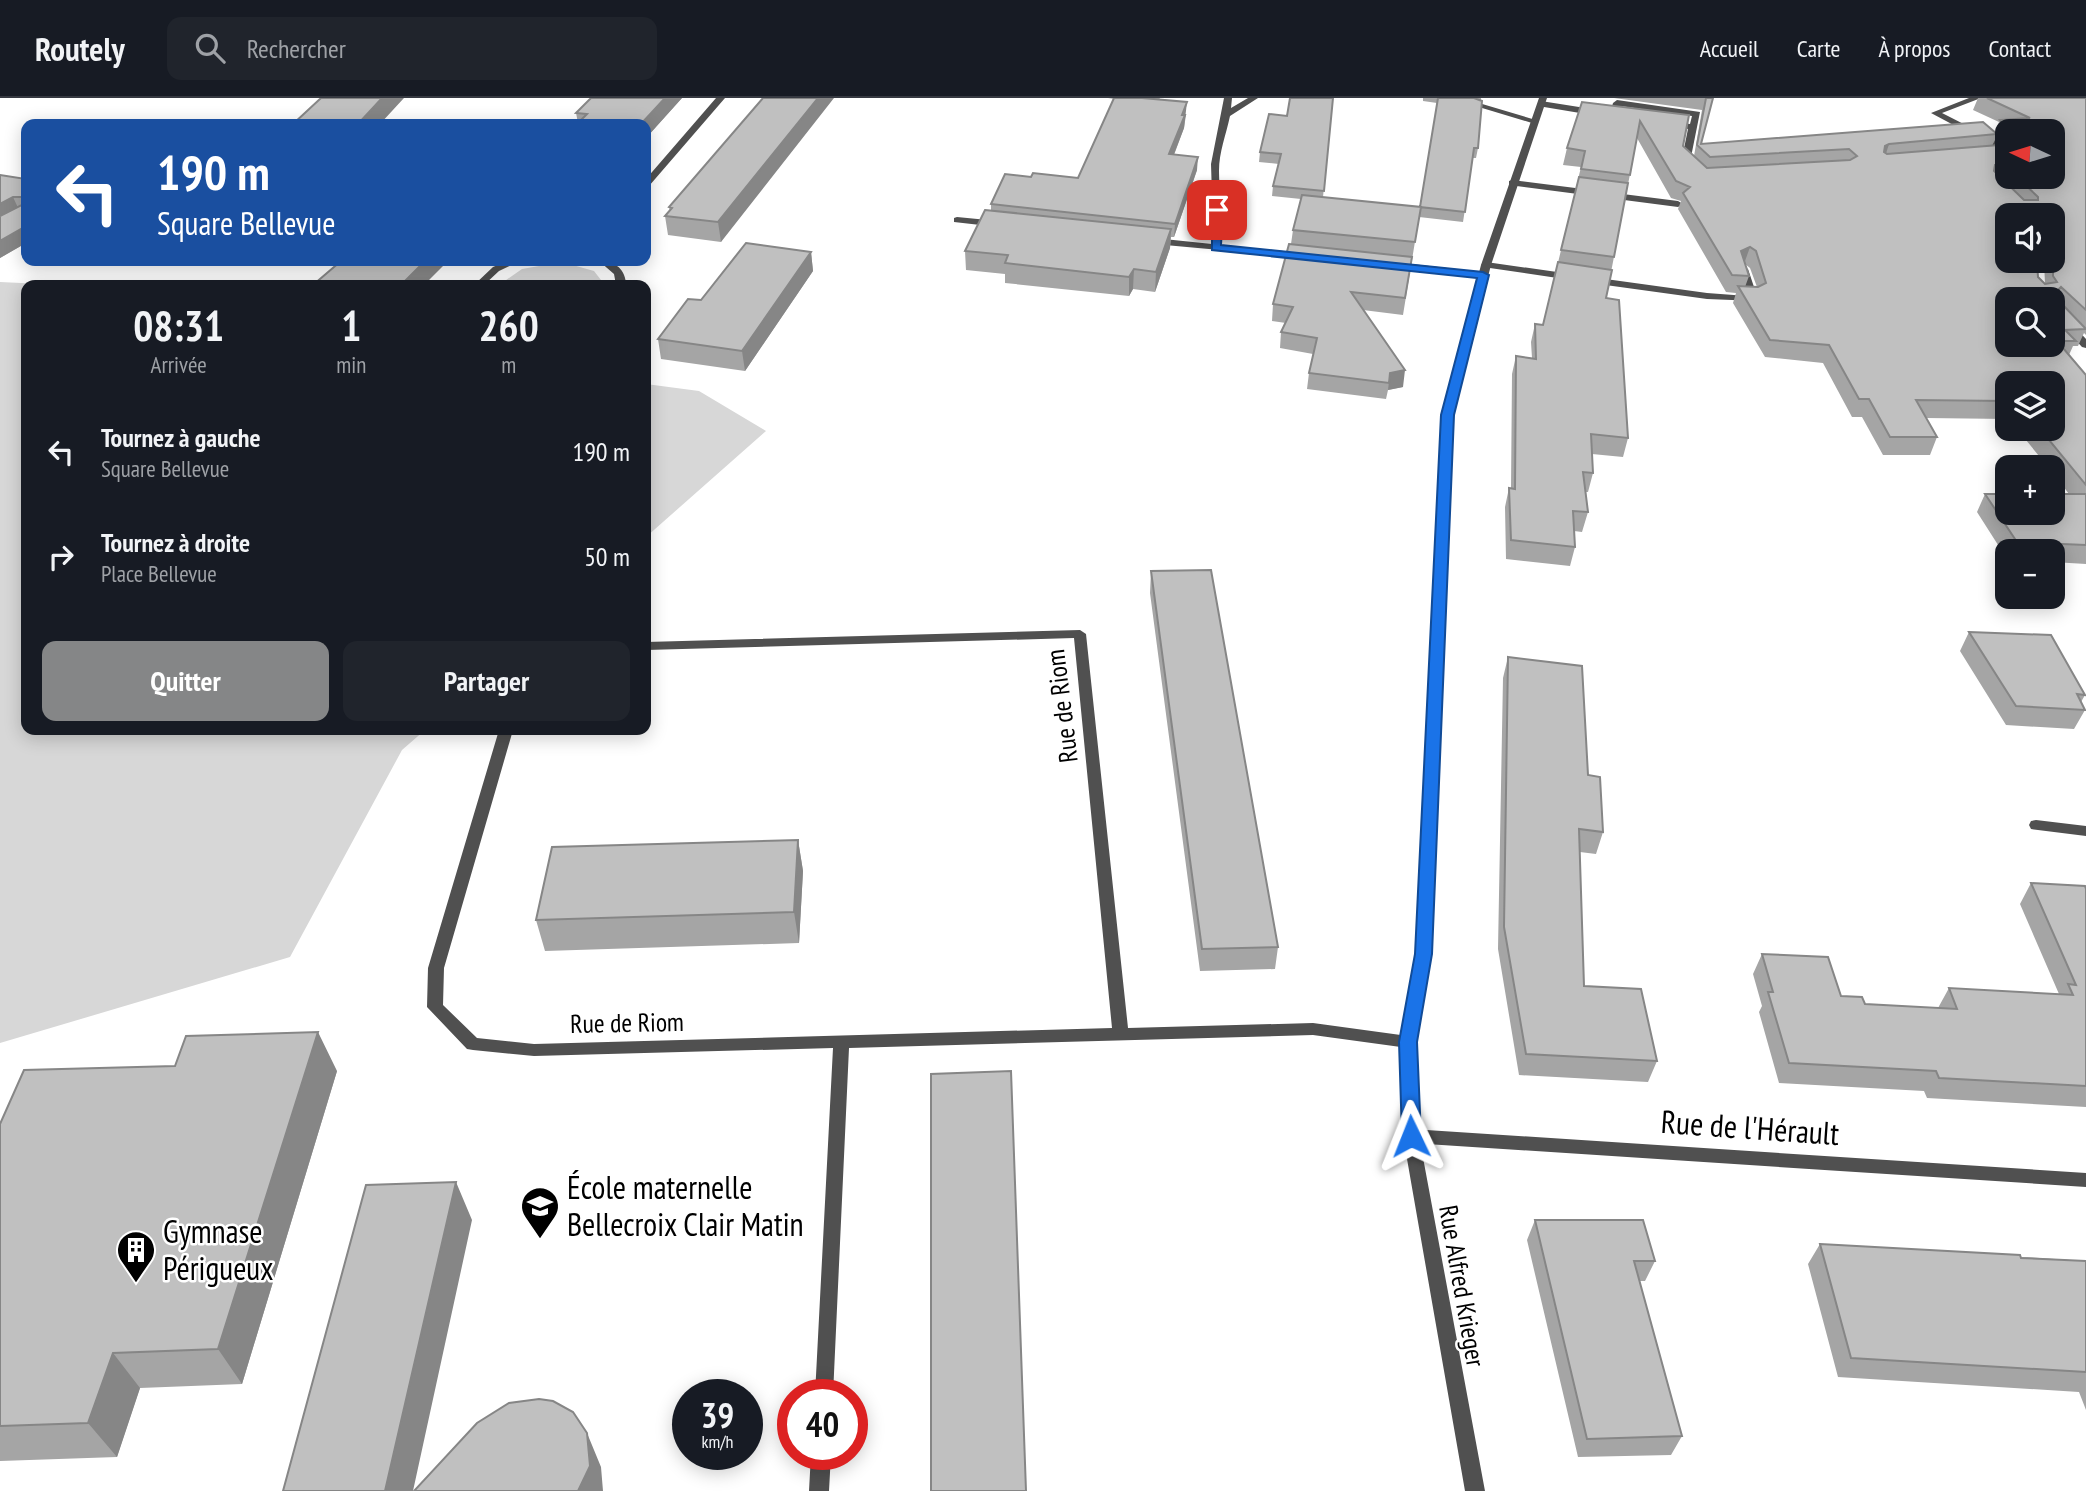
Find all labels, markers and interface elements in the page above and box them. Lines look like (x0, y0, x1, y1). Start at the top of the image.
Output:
search box (167, 17, 657, 80)
text: Routely (35, 27, 125, 70)
icon: search (191, 29, 229, 67)
text: Rechercher (247, 32, 346, 65)
text: Accueil (1700, 33, 1759, 64)
text: Carte (1797, 33, 1840, 64)
text: À propos (1878, 33, 1950, 64)
text: Contact (1988, 33, 2051, 64)
north arrow (1995, 119, 2065, 189)
map controls (1995, 119, 2065, 609)
text: 190 m (157, 140, 270, 204)
icon: left (42, 147, 133, 238)
pin (1187, 180, 1247, 240)
icon: arrive (1198, 191, 1236, 229)
text: Square Bellevue (157, 202, 335, 244)
button: sound (1995, 203, 2065, 273)
button: search (1995, 287, 2065, 357)
text: 08:31 (133, 298, 224, 353)
text: 1 (341, 298, 361, 353)
text: 260 (479, 298, 539, 353)
text: Arrivée (151, 350, 207, 379)
text: min (336, 350, 366, 379)
text: m (501, 350, 516, 379)
button: layers (1995, 371, 2065, 441)
text: Tournez à gauche (101, 421, 261, 454)
icon: left (42, 433, 80, 471)
text: 190 m (572, 435, 630, 468)
text: Square Bellevue (101, 454, 229, 483)
button: + (1995, 455, 2065, 525)
text: Tournez à droite (101, 526, 250, 559)
icon: right (42, 538, 80, 576)
button: − (1995, 539, 2065, 609)
text: 50 m (584, 540, 630, 573)
text: Place Bellevue (101, 559, 217, 588)
button: Quitter (42, 641, 329, 721)
button: Partager (343, 641, 630, 721)
street label: Rue de Riom (1038, 648, 1085, 765)
street label: Rue de Riom (570, 1005, 684, 1040)
position arrow (1374, 1099, 1448, 1173)
street label: Rue de l'Hérault (1660, 1100, 1841, 1154)
place label: École maternelle Bellecroix Clair Matin (567, 1166, 804, 1245)
school or university icon: École maternelle Bellecroix Clair Matin (519, 1185, 561, 1240)
street label: Rue Alfred Krieger (1432, 1202, 1493, 1369)
place label: Gymnase Périgueux (163, 1210, 273, 1289)
building icon: Gymnase Périgueux (115, 1229, 157, 1284)
speed limit sign: 40 (777, 1379, 868, 1470)
text: 39 (701, 1392, 734, 1438)
text: km/h (702, 1430, 733, 1453)

